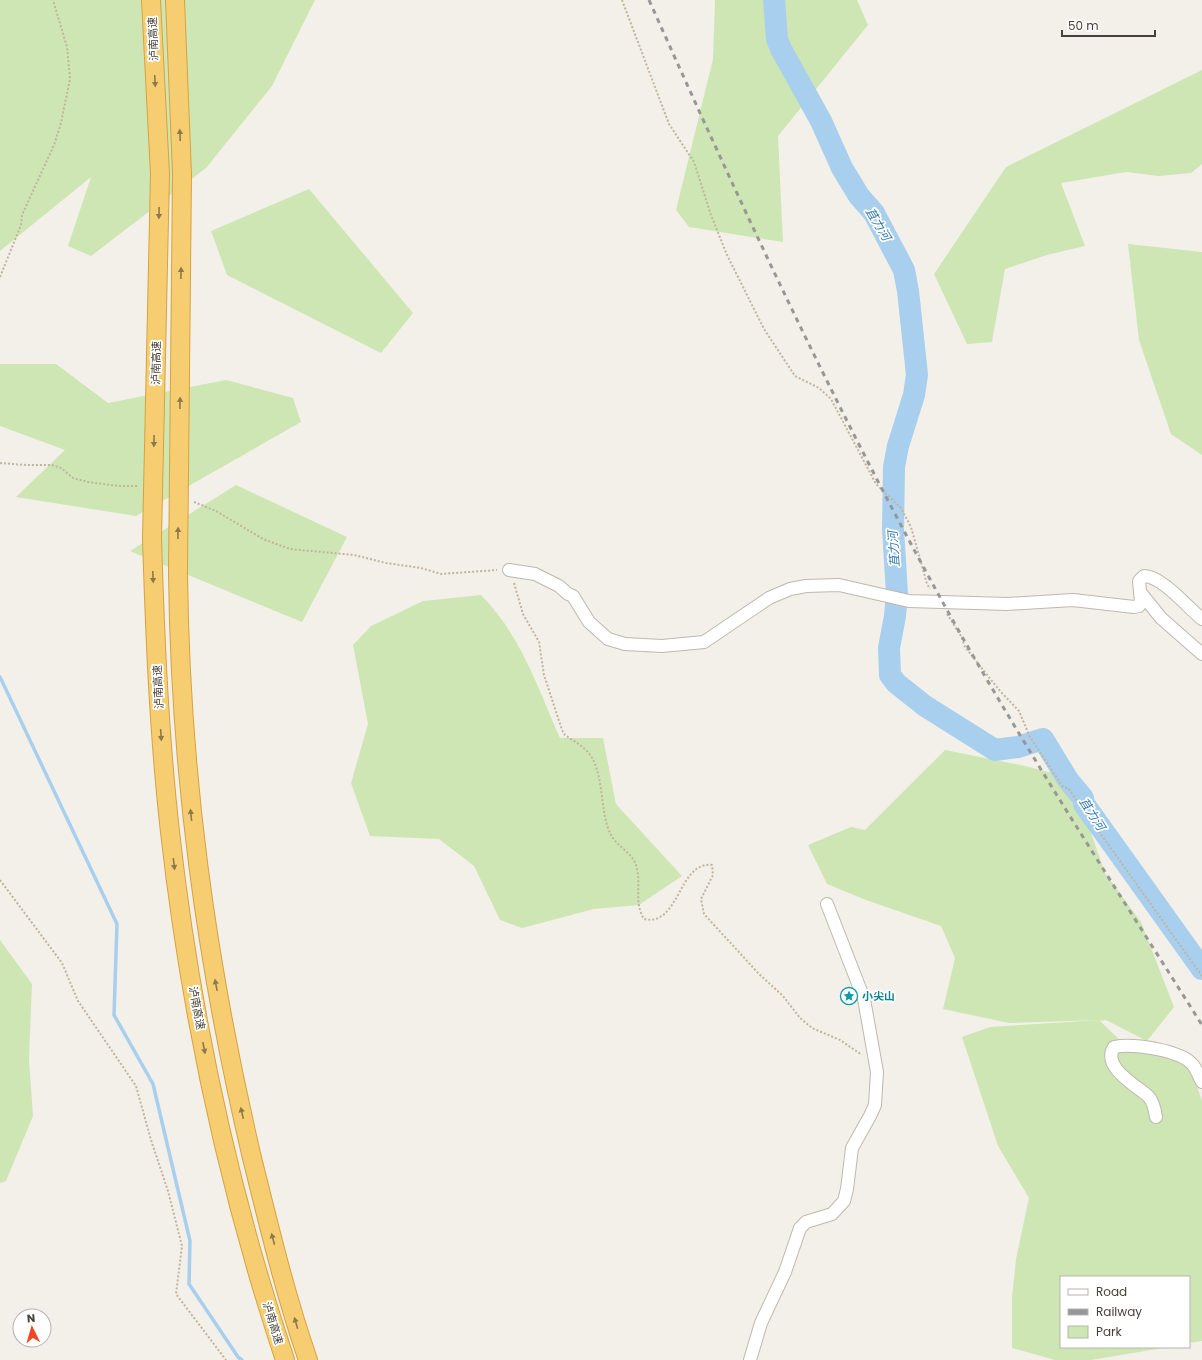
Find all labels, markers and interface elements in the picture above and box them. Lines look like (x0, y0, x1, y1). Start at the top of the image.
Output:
scale bar (1062, 12, 1155, 38)
street label: 泸南高速 (144, 17, 162, 61)
text: 50 m (1068, 17, 1099, 34)
one-way arrow (151, 75, 158, 87)
one-way arrow (177, 128, 183, 141)
water label: 苴力河 (862, 204, 896, 245)
one-way arrow (156, 207, 162, 220)
one-way arrow (178, 266, 184, 279)
street label: 泸南高速 (148, 341, 164, 385)
one-way arrow (177, 396, 183, 409)
one-way arrow (151, 435, 157, 448)
one-way arrow (175, 526, 181, 539)
water label: 苴力河 (884, 528, 903, 568)
one-way arrow (150, 571, 157, 583)
street label: 泸南高速 (149, 665, 167, 709)
one-way arrow (158, 729, 165, 741)
water label: 苴力河 (1075, 794, 1110, 835)
one-way arrow (188, 809, 195, 821)
one-way arrow (171, 858, 177, 870)
one-way arrow (212, 979, 218, 991)
street label: 泸南高速 (185, 985, 209, 1031)
place icon: 小尖山 (839, 986, 859, 1006)
place label: 小尖山 (862, 988, 895, 1004)
one-way arrow (201, 1042, 207, 1054)
one-way arrow (238, 1106, 244, 1119)
one-way arrow (269, 1233, 275, 1245)
legend (1060, 1276, 1190, 1348)
text: Road (1096, 1283, 1127, 1300)
street label: 泸南高速 (259, 1300, 287, 1346)
text: Railway (1096, 1303, 1142, 1320)
north arrow (12, 1308, 52, 1348)
text: N (26, 1310, 36, 1326)
one-way arrow (293, 1317, 299, 1329)
text: Park (1096, 1323, 1123, 1340)

